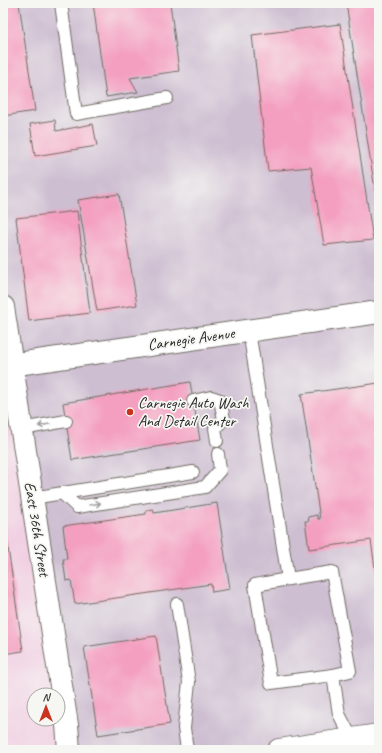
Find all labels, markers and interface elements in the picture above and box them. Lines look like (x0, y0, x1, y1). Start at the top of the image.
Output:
street label: Carnegie Avenue (146, 323, 237, 355)
place label: Carnegie Auto Wash And Detail Center (138, 393, 249, 431)
marker: Carnegie Auto Wash And Detail Center (125, 407, 135, 417)
one-way arrow (38, 421, 51, 429)
street label: East 36th Street (20, 480, 55, 579)
one-way arrow (89, 500, 102, 508)
north arrow (26, 687, 66, 727)
text: N (43, 690, 52, 704)

